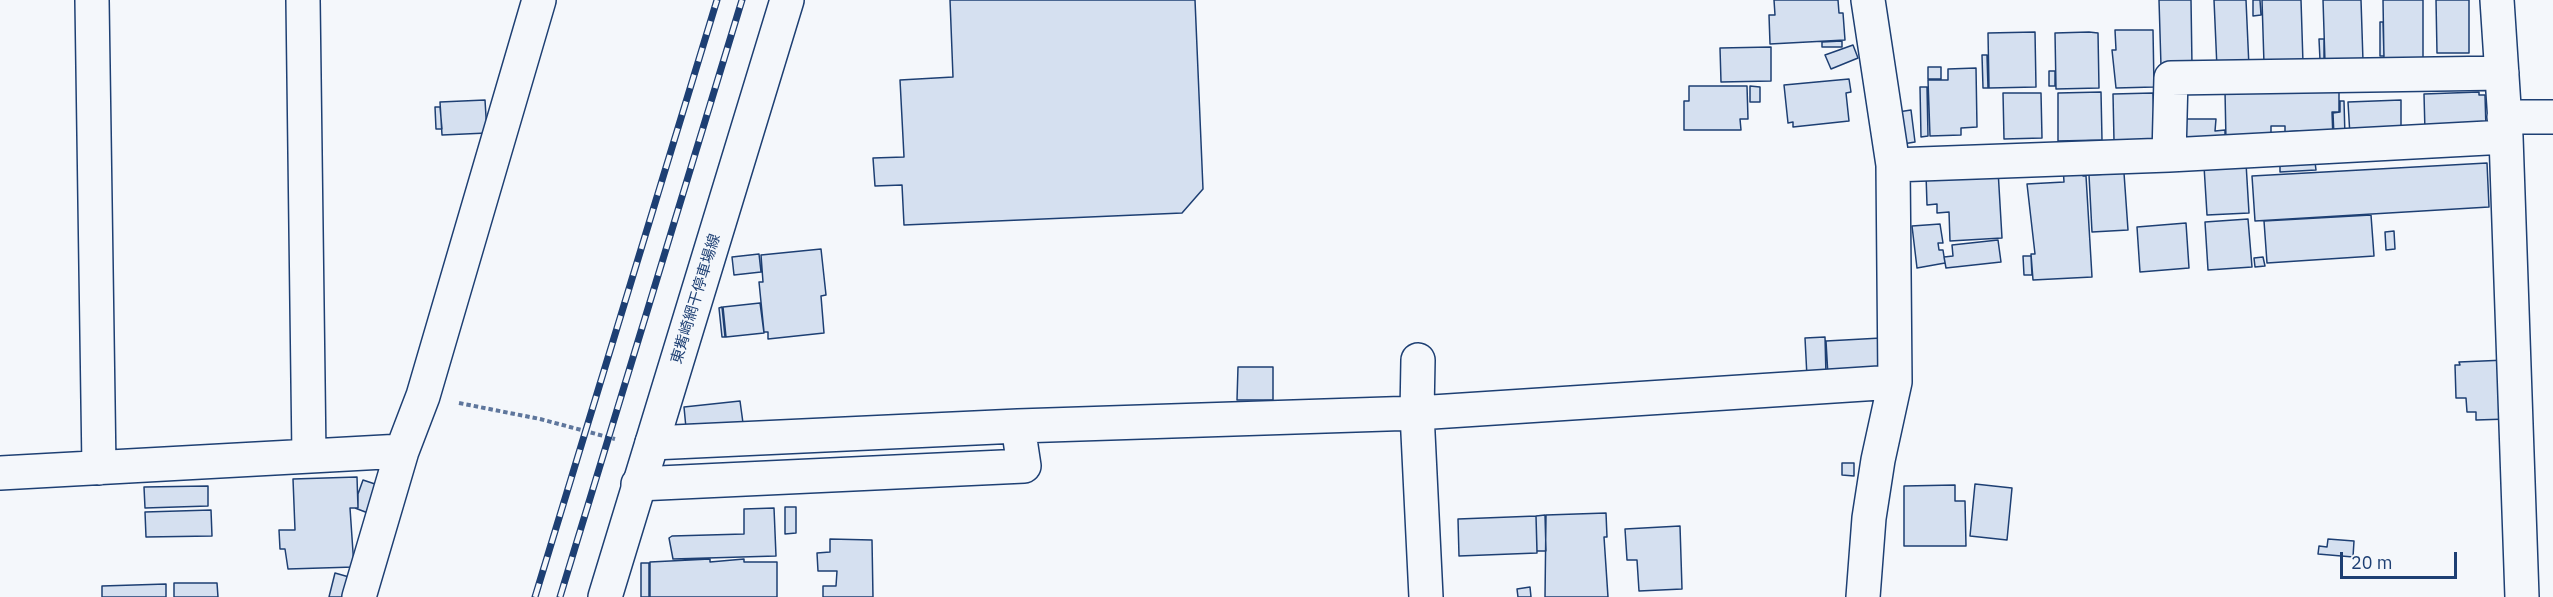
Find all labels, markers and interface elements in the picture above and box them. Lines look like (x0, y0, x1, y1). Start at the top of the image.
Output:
street label: 東觜崎網干停車場線 (668, 232, 724, 366)
scale bar (2343, 540, 2460, 578)
text: 20 m (2351, 551, 2393, 574)

